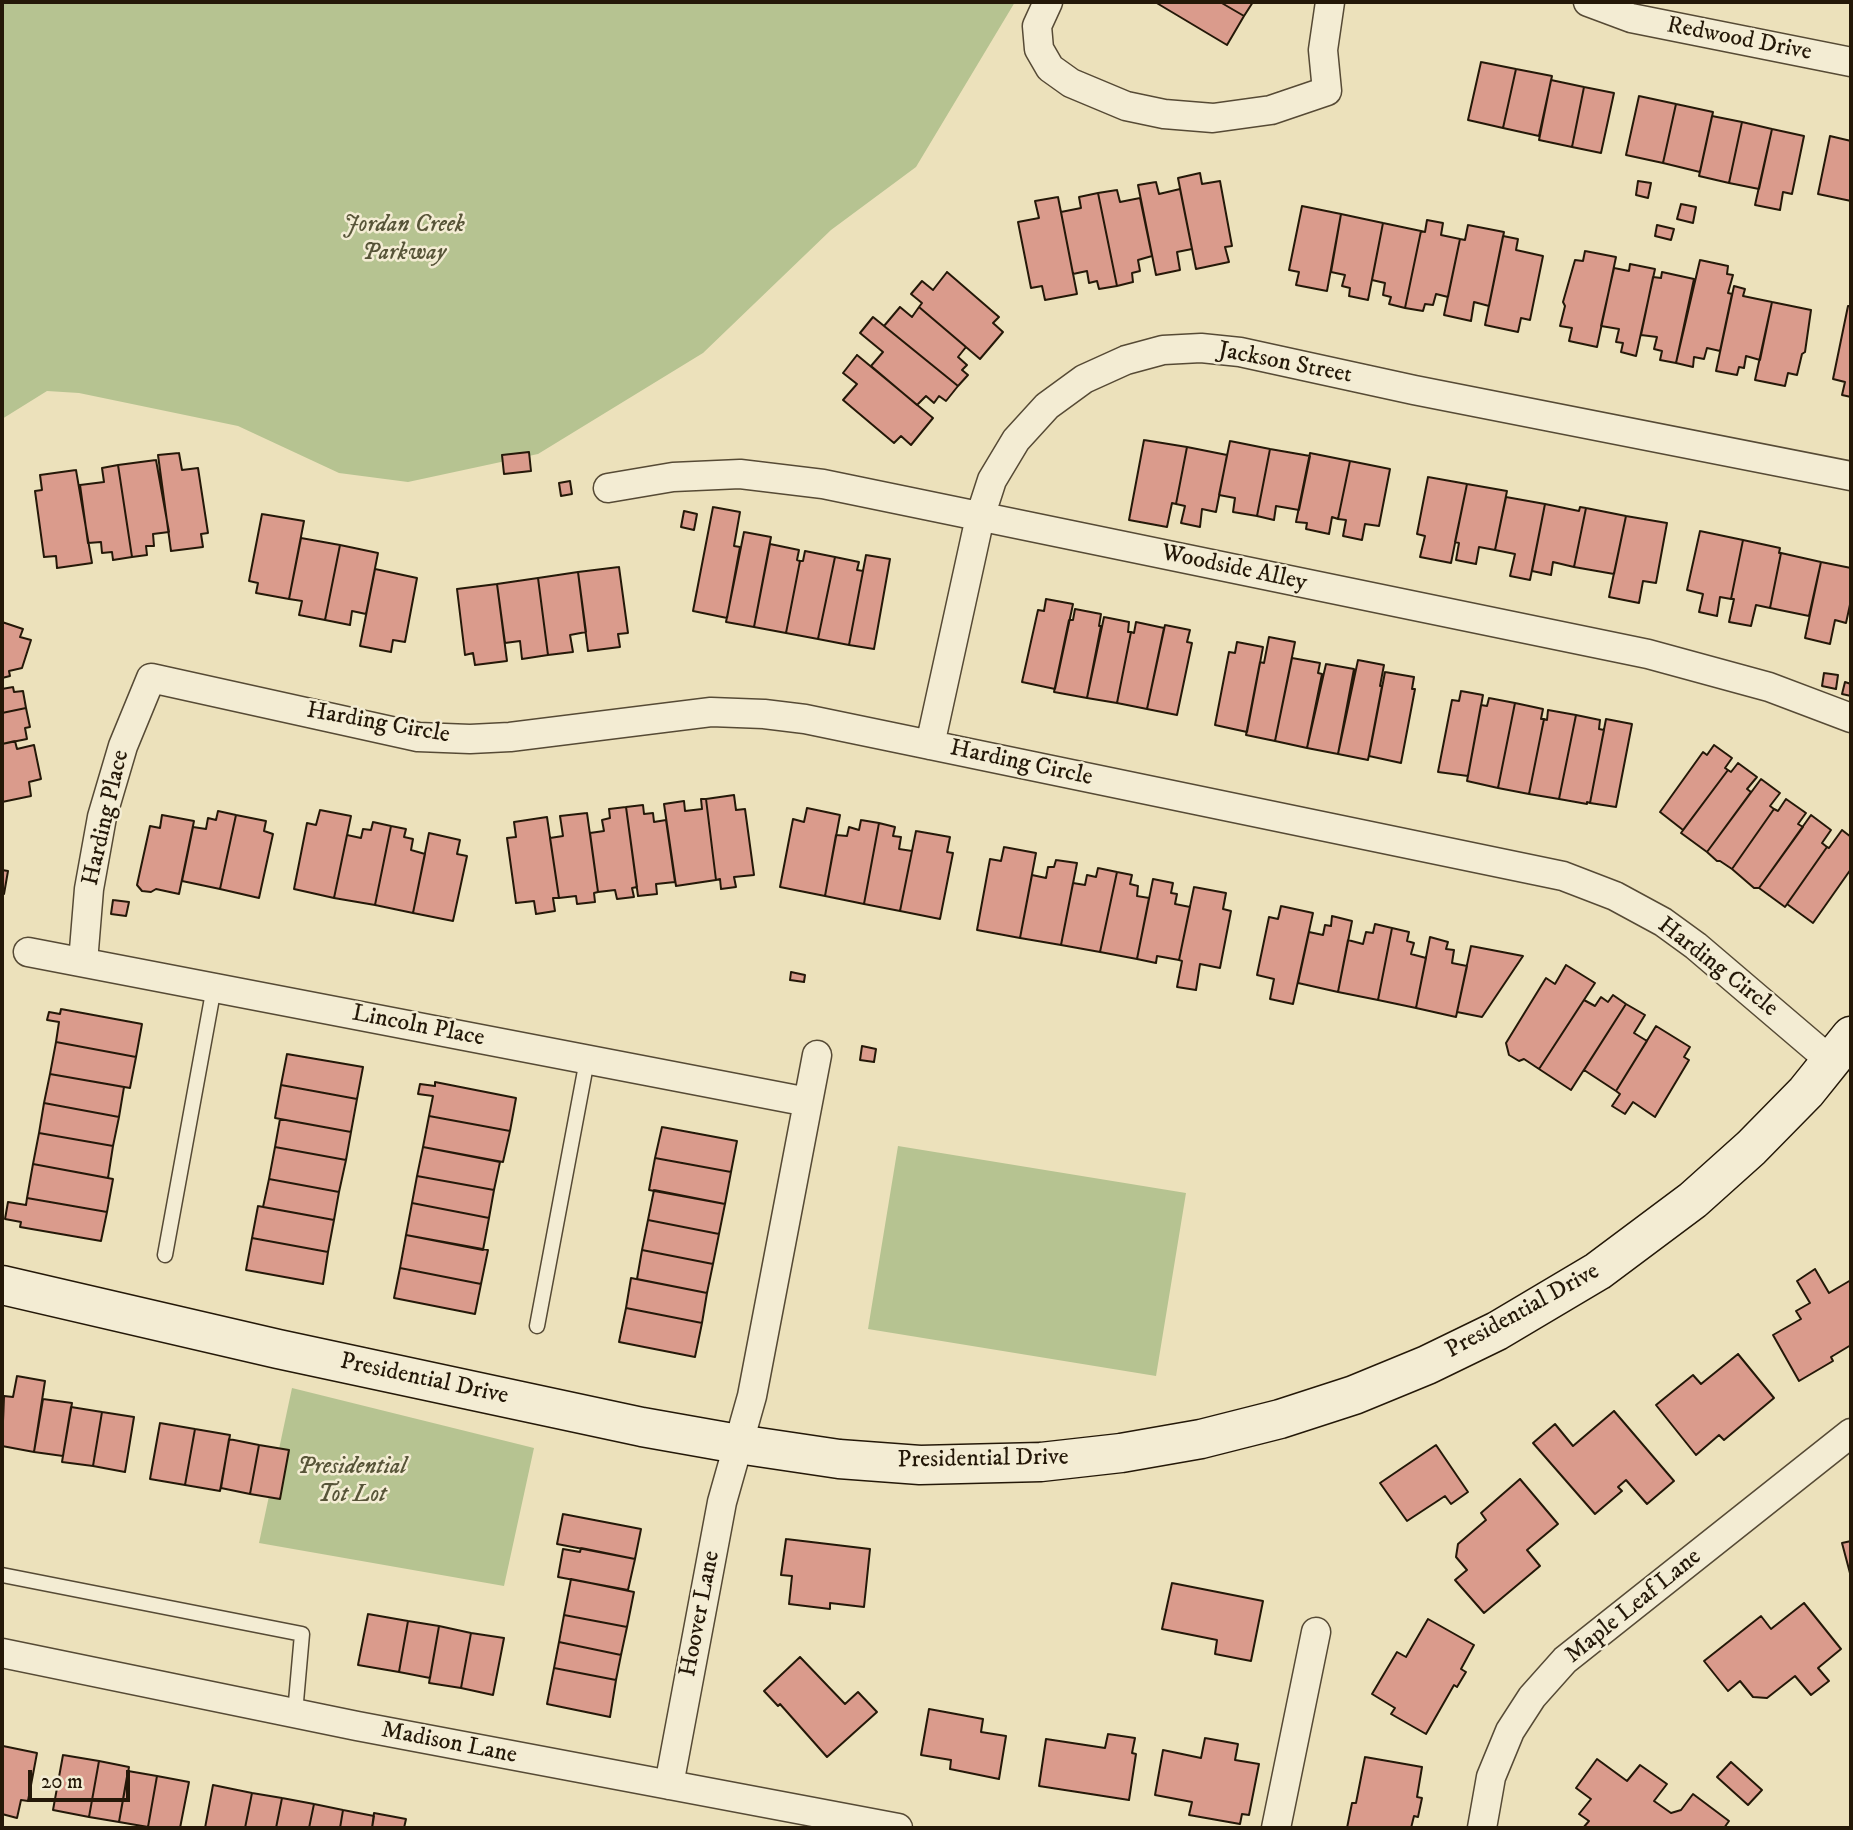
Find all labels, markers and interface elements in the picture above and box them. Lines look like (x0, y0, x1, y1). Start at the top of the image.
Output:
street label: Redwood Drive (1664, 12, 1814, 68)
park label: Jordan Creek Parkway (343, 212, 465, 268)
street label: Jackson Street (1216, 337, 1354, 391)
street label: Woodside Alley (1158, 539, 1310, 599)
street label: Harding Circle (304, 697, 452, 751)
street label: Harding Circle (947, 735, 1095, 793)
street label: Harding Place (77, 747, 137, 889)
street label: Harding Circle (1651, 912, 1783, 1024)
street label: Lincoln Place (349, 1000, 487, 1054)
street label: Presidential Drive (1441, 1258, 1605, 1366)
street label: Presidential Drive (337, 1348, 511, 1412)
street label: Presidential Drive (897, 1444, 1069, 1476)
park label: Presidential Tot Lot (297, 1454, 407, 1510)
street label: Maple Leaf Lane (1560, 1543, 1708, 1671)
street label: Hoover Lane (675, 1549, 727, 1679)
street label: Madison Lane (379, 1717, 519, 1771)
scale bar (32, 1756, 133, 1800)
text: 20 m (41, 1769, 83, 1795)

